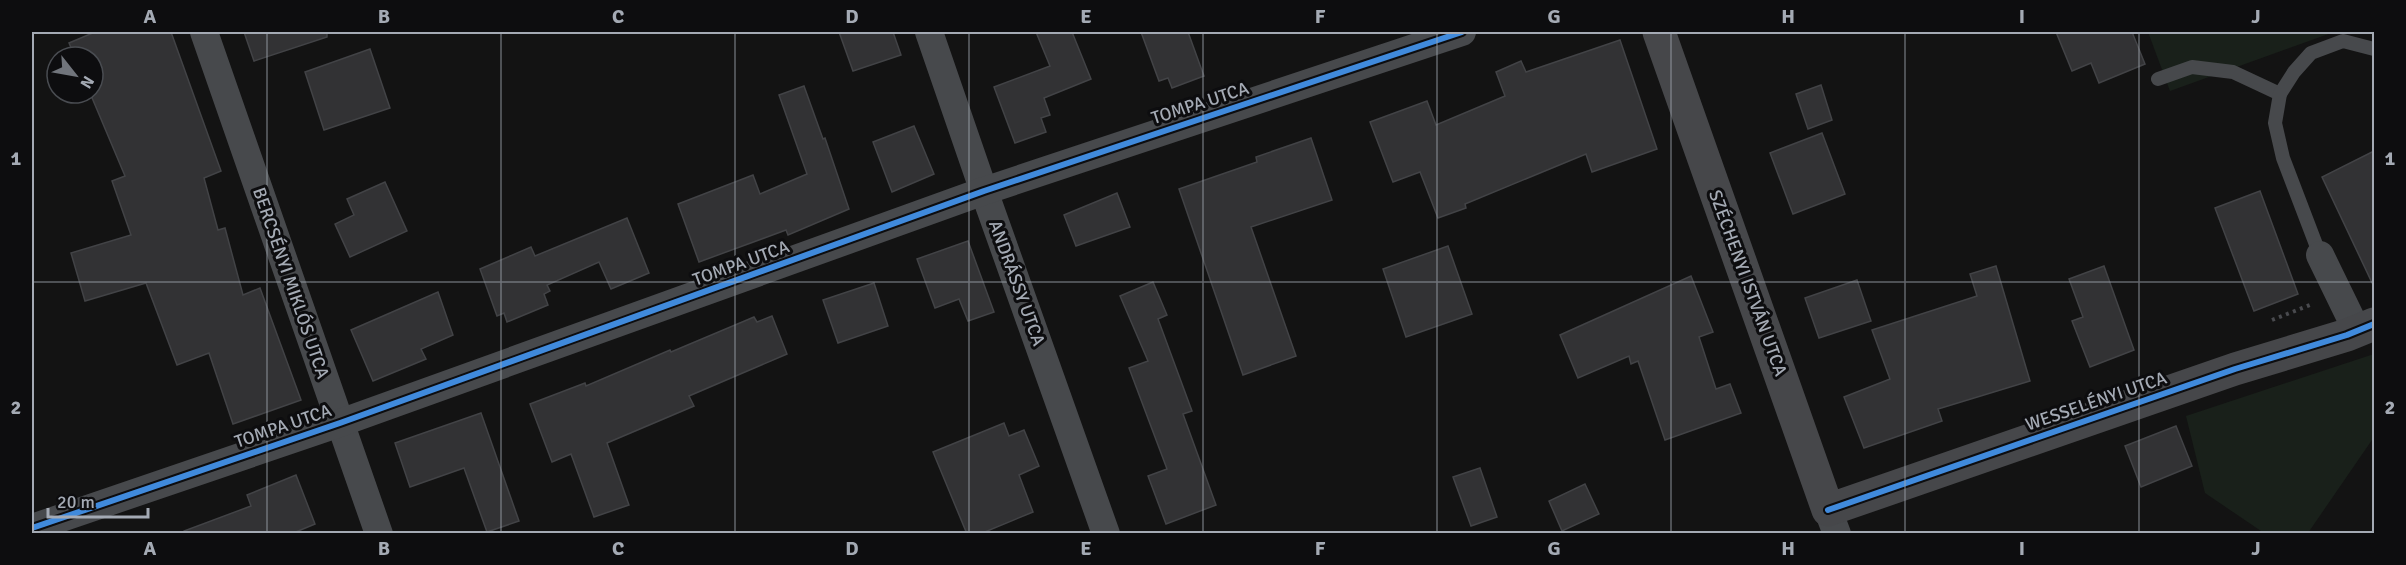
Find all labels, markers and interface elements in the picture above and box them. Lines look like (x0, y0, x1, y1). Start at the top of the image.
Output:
text: A (144, 4, 157, 29)
text: B (378, 4, 390, 29)
text: C (612, 4, 624, 29)
text: D (845, 4, 859, 29)
text: E (1080, 4, 1092, 29)
text: F (1315, 4, 1326, 29)
text: G (1547, 4, 1561, 29)
text: H (1781, 4, 1795, 29)
text: I (2019, 4, 2025, 29)
text: J (2251, 4, 2261, 29)
north arrow (45, 45, 105, 105)
text: N (76, 72, 98, 92)
street label: TOMPA UTCA (1149, 77, 1251, 129)
text: 1 (11, 146, 22, 171)
text: 1 (2385, 146, 2396, 171)
street label: BERCSÉNYI MIKLÓS UTCA (248, 184, 334, 382)
street label: SZÉCHENYI ISTVÁN UTCA (1704, 187, 1792, 379)
street label: ANDRÁSSY UTCA (984, 217, 1050, 349)
street label: TOMPA UTCA (690, 235, 792, 291)
street label: WESSELÉNYI UTCA (2023, 367, 2169, 435)
text: 2 (11, 395, 21, 420)
text: 2 (2385, 395, 2395, 420)
street label: TOMPA UTCA (232, 399, 334, 453)
scale bar (48, 481, 148, 519)
text: 20 m (57, 491, 95, 513)
text: A (144, 536, 157, 561)
text: B (378, 536, 390, 561)
text: C (612, 536, 624, 561)
text: D (845, 536, 859, 561)
text: E (1080, 536, 1092, 561)
text: F (1315, 536, 1326, 561)
text: G (1547, 536, 1561, 561)
text: H (1781, 536, 1795, 561)
text: I (2019, 536, 2025, 561)
text: J (2251, 536, 2261, 561)

